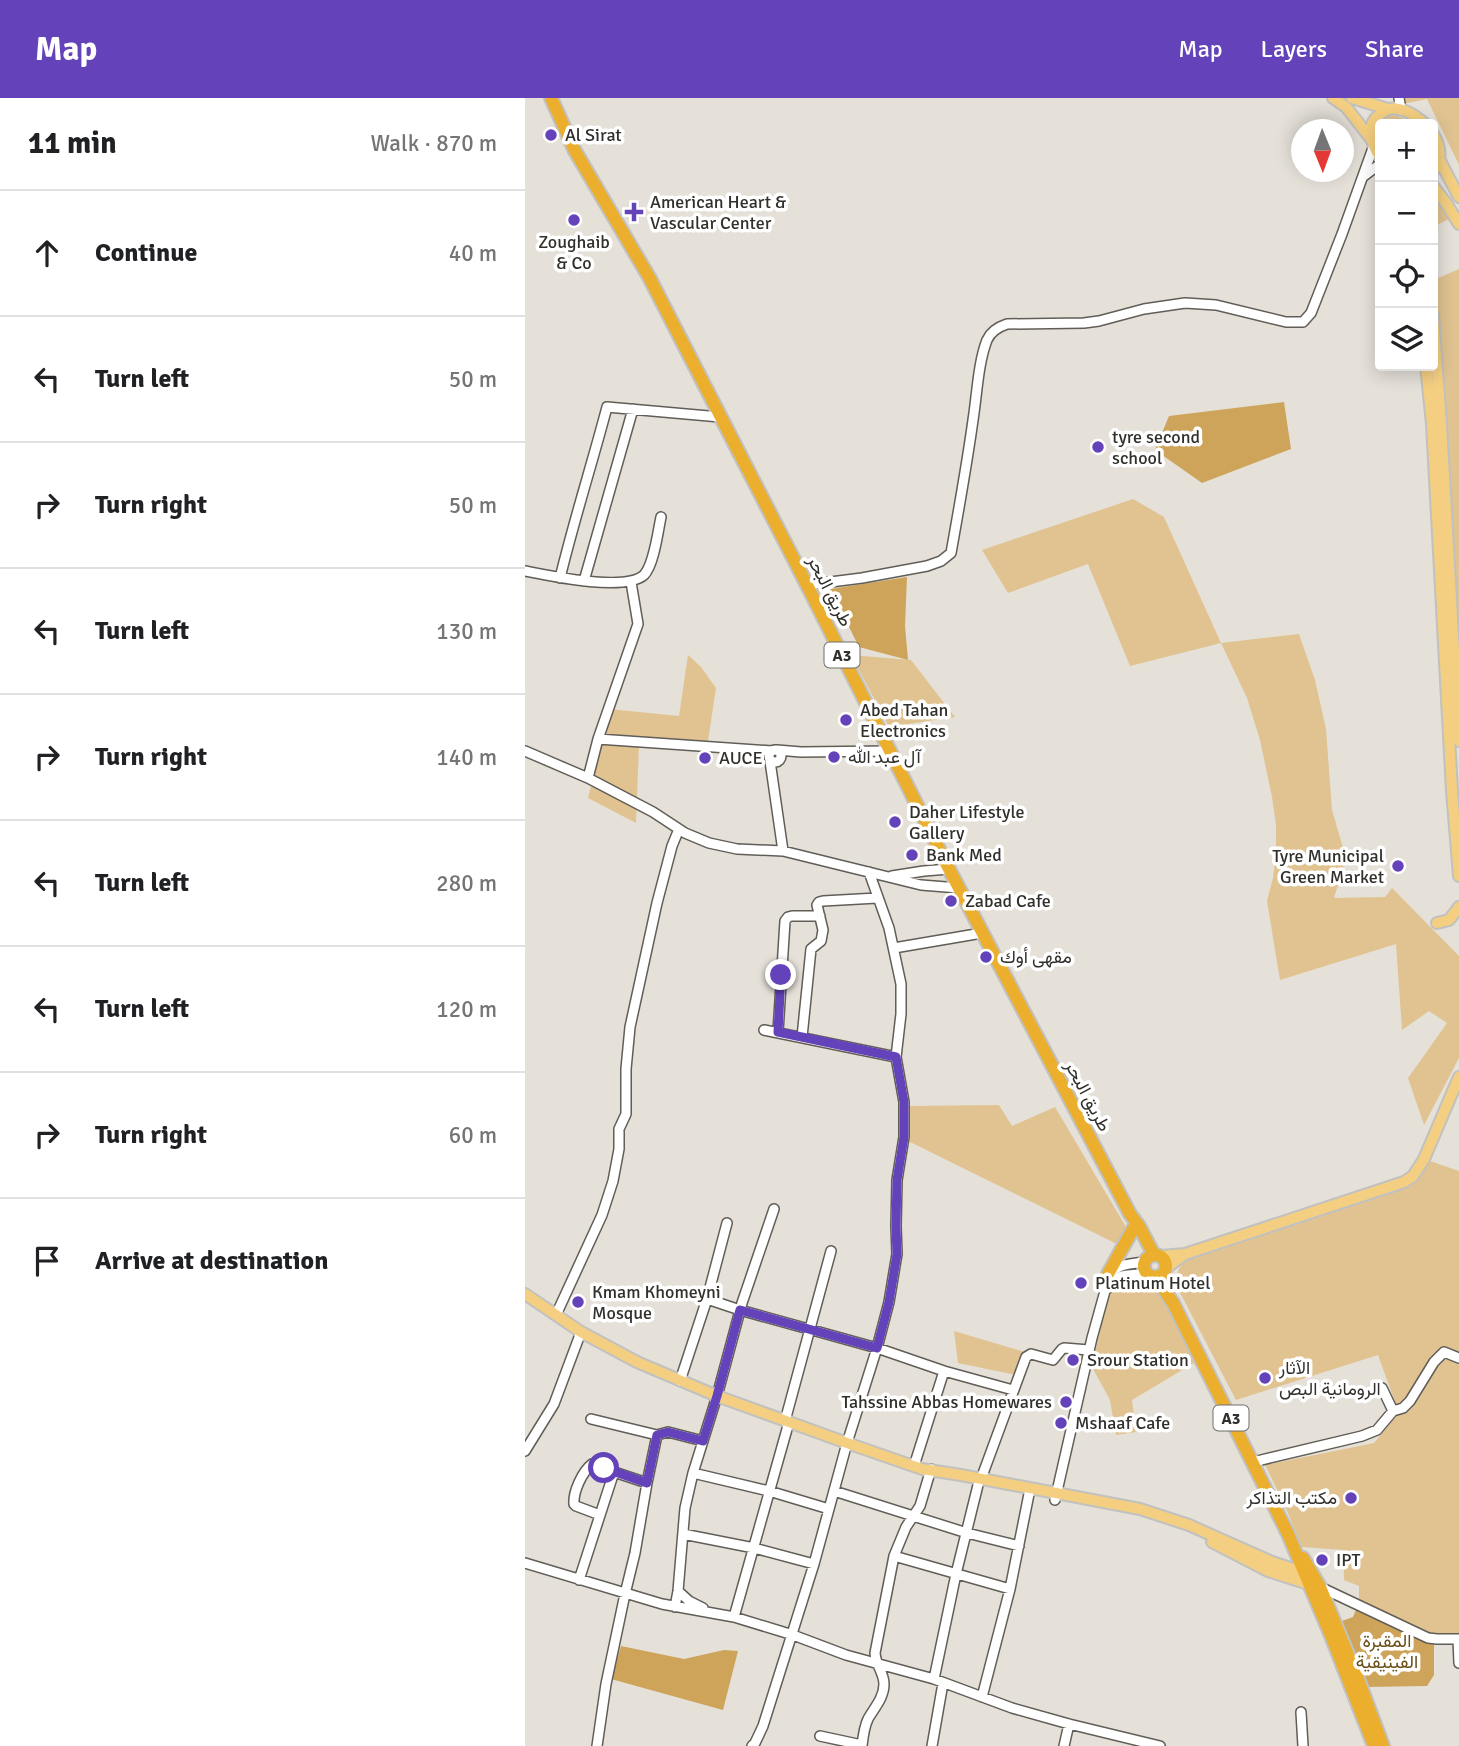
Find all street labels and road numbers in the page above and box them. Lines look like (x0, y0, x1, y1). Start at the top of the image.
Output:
street label: طريق البحر (802, 551, 857, 630)
road number: A3 (825, 642, 859, 668)
street label: طريق البحر (1060, 1056, 1116, 1135)
road number: A3 (1213, 1406, 1249, 1430)

